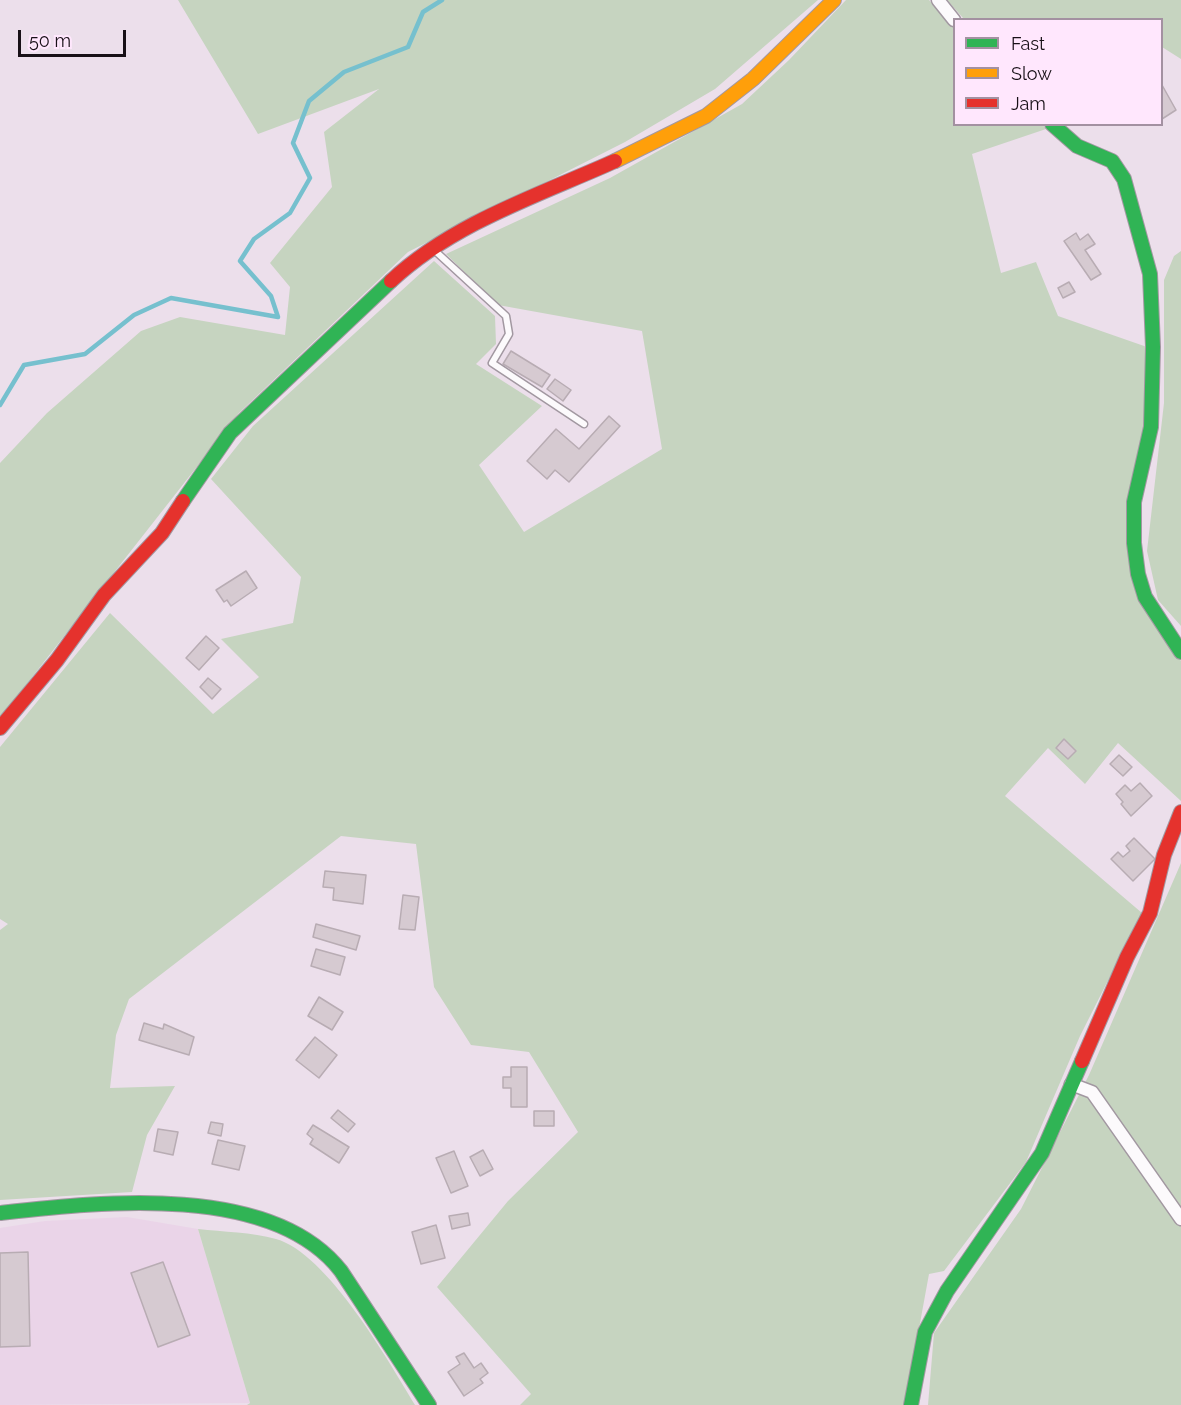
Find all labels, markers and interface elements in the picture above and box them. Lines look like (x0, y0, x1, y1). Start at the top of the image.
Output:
scale bar (21, 18, 129, 56)
legend (953, 18, 1163, 126)
text: 50 m (29, 30, 71, 51)
text: Fast (1011, 33, 1045, 54)
text: Slow (1011, 63, 1052, 84)
text: Jam (1011, 93, 1046, 114)

